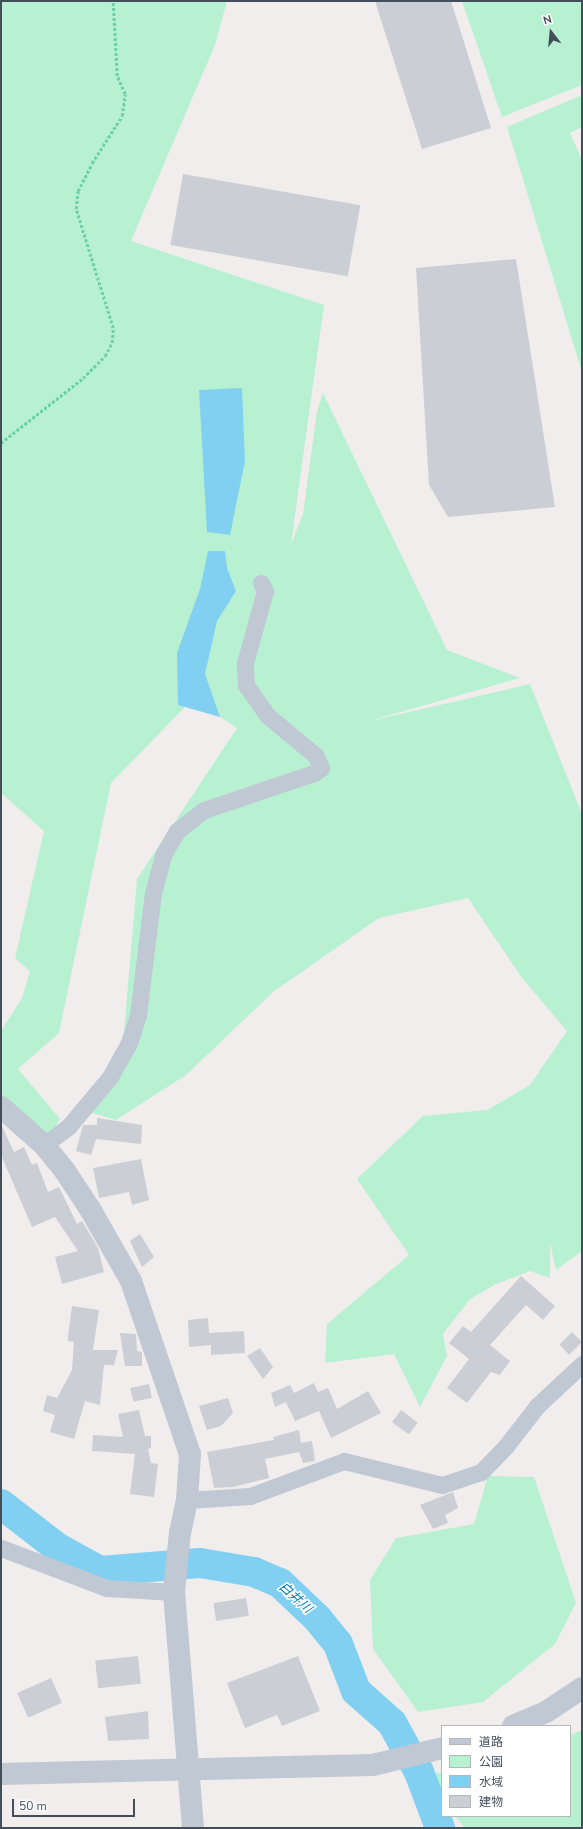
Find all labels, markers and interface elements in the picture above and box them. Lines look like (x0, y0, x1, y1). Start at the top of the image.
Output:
north arrow (531, 12, 571, 52)
text: N (542, 12, 554, 28)
water label: 白井川 (275, 1579, 315, 1617)
legend (441, 1725, 571, 1817)
text: 道路 (479, 1734, 503, 1750)
text: 公園 (479, 1754, 503, 1770)
text: 水域 (479, 1774, 503, 1790)
scale bar (14, 1791, 137, 1817)
text: 建物 (479, 1794, 503, 1810)
text: 50 m (19, 1798, 47, 1814)

